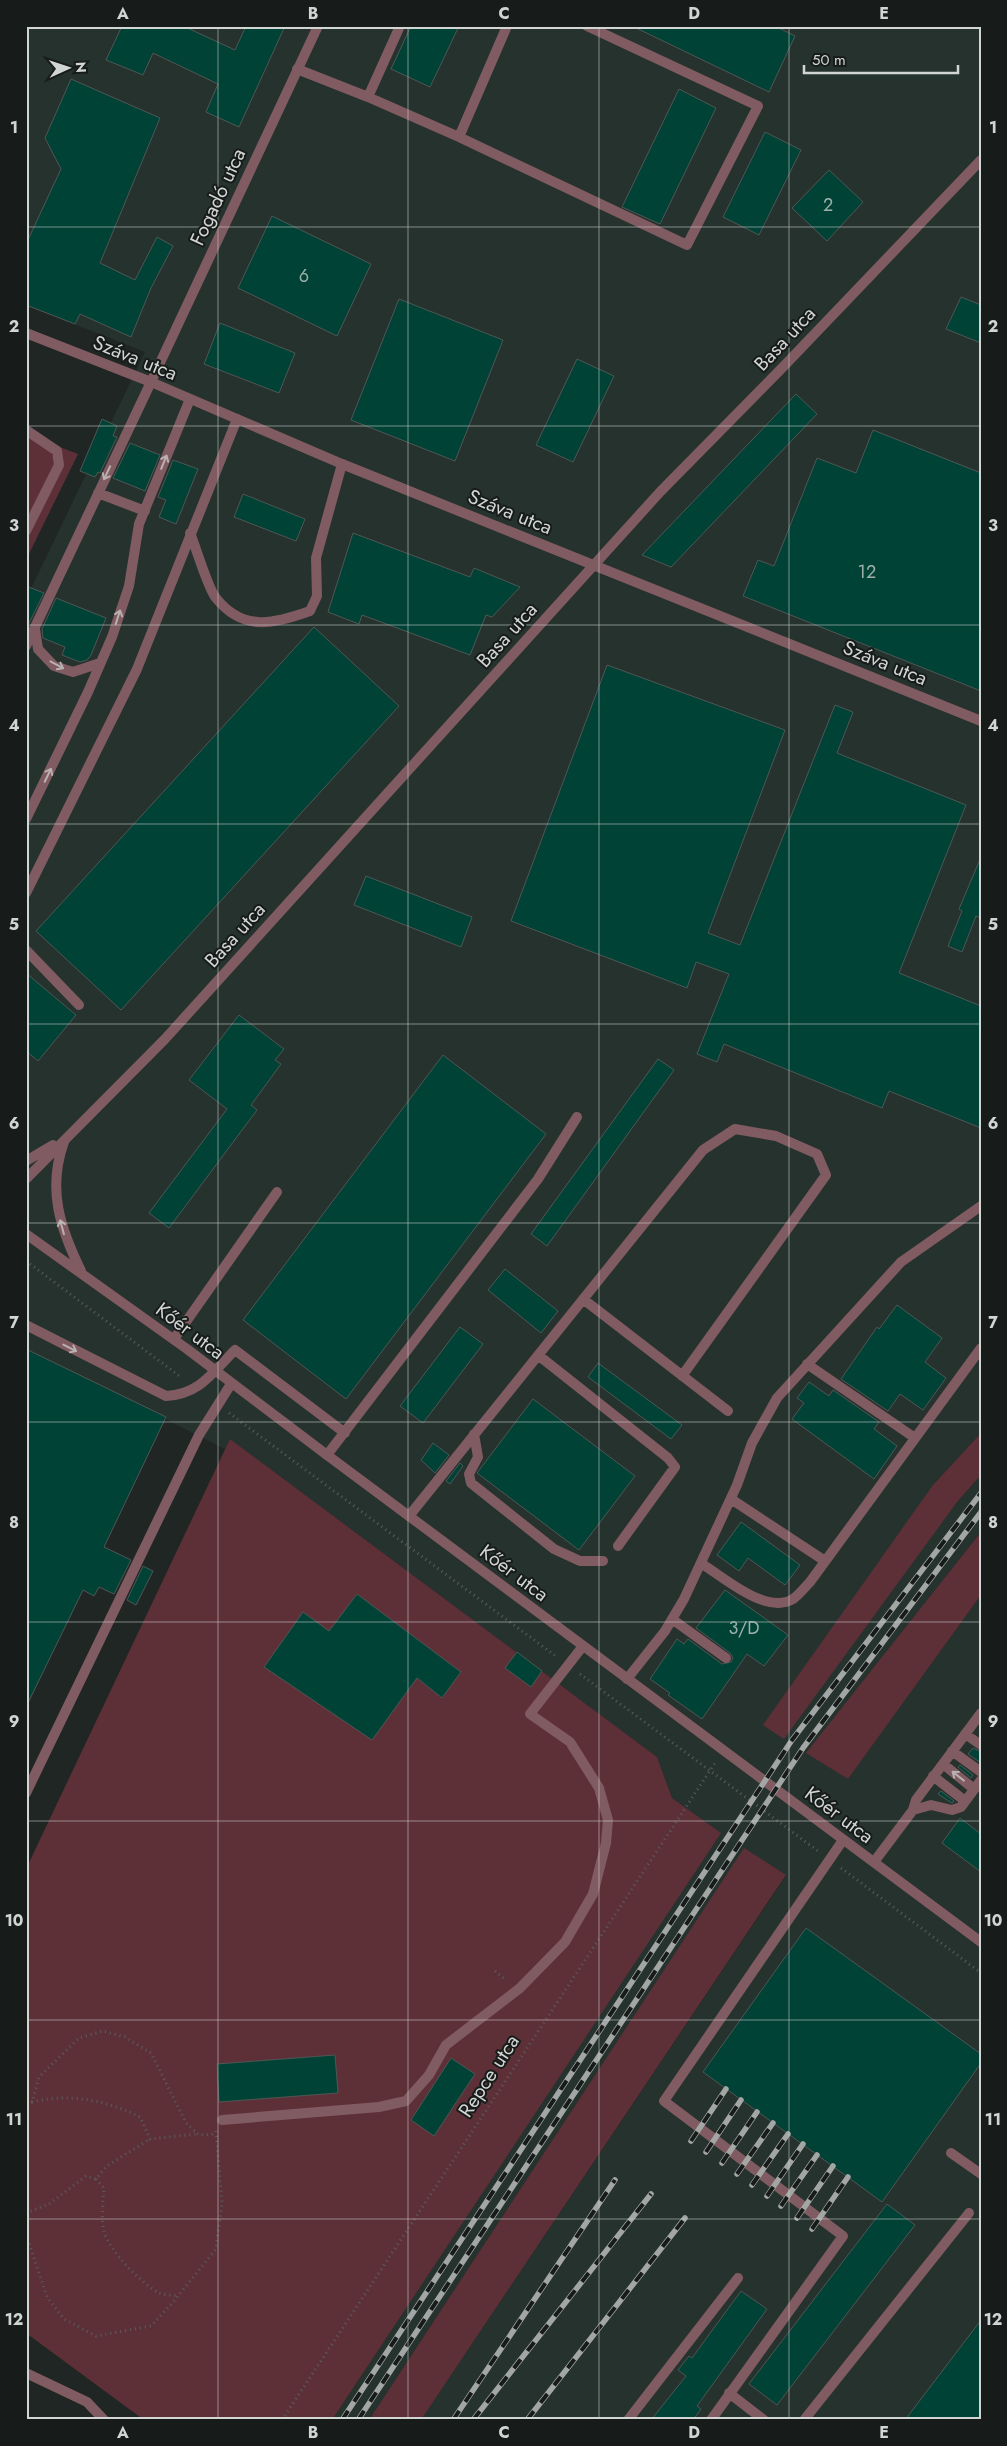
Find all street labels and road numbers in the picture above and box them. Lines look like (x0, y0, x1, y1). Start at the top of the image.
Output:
street label: Fogadó utca (183, 144, 253, 250)
street label: Basa utca (747, 300, 823, 378)
street label: Száva utca (88, 328, 182, 388)
street label: Száva utca (463, 482, 557, 542)
street label: Basa utca (470, 596, 544, 674)
street label: Száva utca (838, 633, 932, 693)
street label: Basa utca (198, 896, 272, 974)
street label: Kőér utca (149, 1295, 231, 1367)
street label: Kőér utca (473, 1537, 555, 1609)
street label: Kőér utca (798, 1779, 880, 1851)
street label: Repce utca (451, 2029, 527, 2123)

